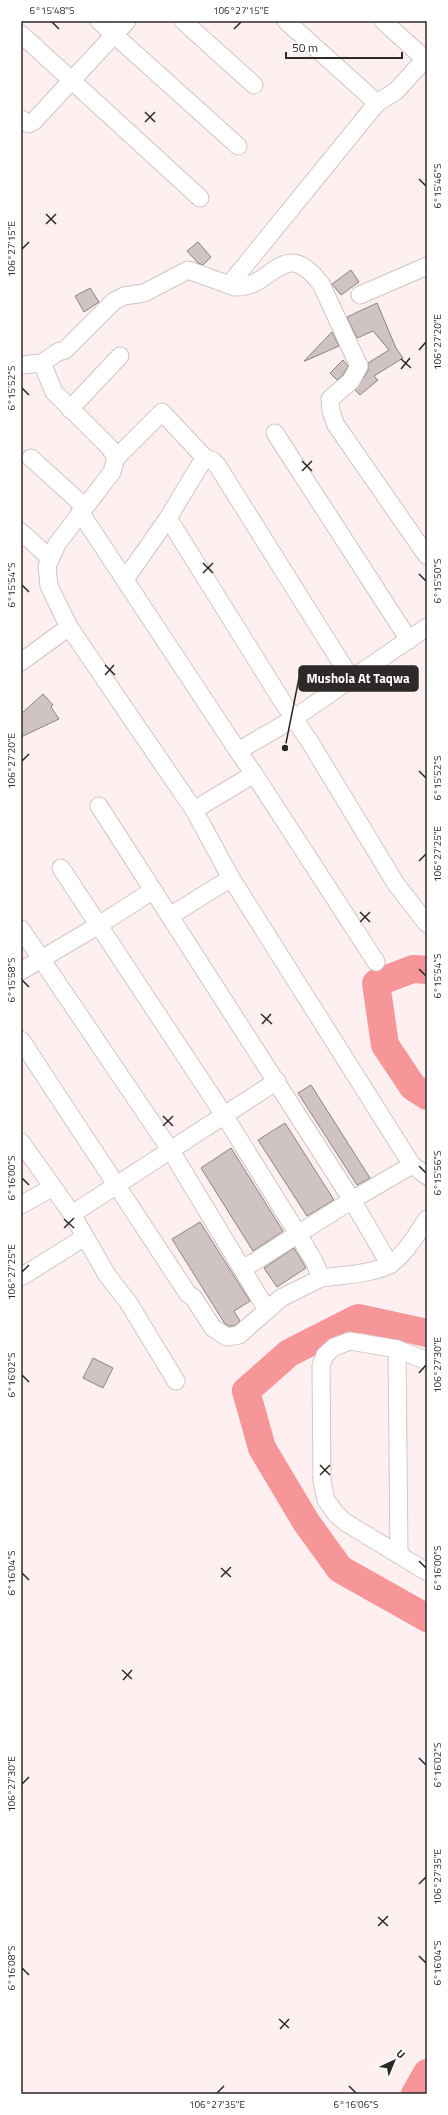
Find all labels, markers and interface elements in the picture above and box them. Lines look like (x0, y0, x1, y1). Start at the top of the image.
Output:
text: 6°15'48"S (30, 3, 74, 18)
text: 106°27'15"E (213, 3, 270, 18)
scale bar (286, 34, 402, 60)
text: 50 m (292, 38, 318, 57)
text: 6°15'46"S (430, 164, 445, 208)
text: 106°27'15"E (4, 220, 19, 277)
text: 106°27'20"E (430, 313, 445, 370)
text: 6°15'52"S (4, 366, 19, 410)
text: 6°15'50"S (430, 559, 445, 603)
text: 6°15'54"S (4, 563, 19, 607)
callout: Mushola At Taqwa (299, 666, 418, 691)
text: Mushola At Taqwa (306, 668, 410, 688)
text: 106°27'20"E (4, 732, 19, 789)
text: 6°15'52"S (430, 756, 445, 800)
text: 106°27'25"E (430, 825, 445, 882)
text: 6°15'54"S (430, 954, 445, 998)
text: 6°15'58"S (4, 958, 19, 1002)
text: 6°15'56"S (430, 1151, 445, 1195)
text: 6°16'00"S (4, 1156, 19, 1200)
text: 106°27'25"E (4, 1243, 19, 1300)
text: 106°27'30"E (430, 1336, 445, 1393)
text: 6°16'02"S (4, 1353, 19, 1397)
text: 6°16'00"S (430, 1546, 445, 1590)
text: 6°16'04"S (4, 1551, 19, 1595)
text: 6°16'02"S (430, 1743, 445, 1787)
text: 106°27'30"E (4, 1755, 19, 1812)
text: 106°27'35"E (430, 1848, 445, 1905)
text: 6°16'04"S (430, 1941, 445, 1985)
text: 6°16'08"S (4, 1946, 19, 1990)
north arrow (374, 2041, 414, 2081)
text: U (393, 2046, 409, 2062)
text: 106°27'35"E (189, 2097, 246, 2112)
text: 6°16'06"S (334, 2097, 378, 2112)

